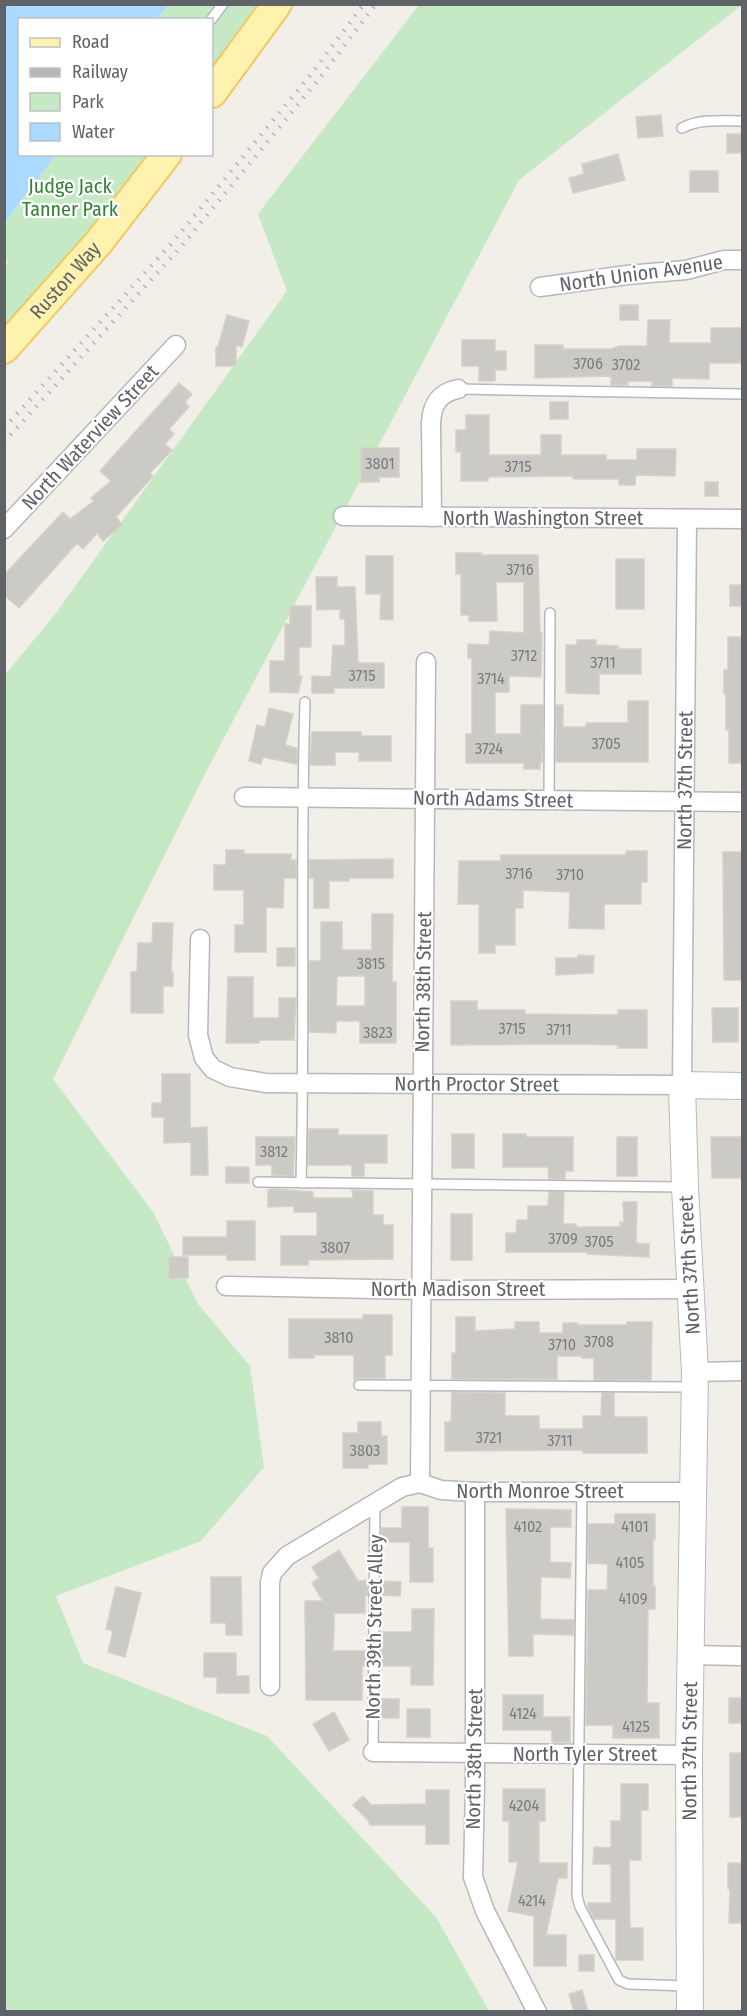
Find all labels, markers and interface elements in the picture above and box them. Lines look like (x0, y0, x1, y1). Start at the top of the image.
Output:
legend (18, 18, 213, 156)
text: Road (72, 31, 109, 53)
text: Railway (72, 61, 128, 83)
text: Park (72, 91, 105, 113)
text: Water (72, 121, 115, 143)
park label: Judge Jack Tanner Park (22, 174, 119, 221)
street label: Ruston Way (25, 237, 106, 324)
street label: North Union Avenue (558, 250, 724, 296)
house number: 3706 (573, 354, 603, 373)
house number: 3702 (612, 355, 640, 374)
street label: North Waterview Street (17, 359, 164, 514)
house number: 3801 (365, 454, 395, 473)
house number: 3715 (505, 457, 532, 476)
street label: North Washington Street (443, 506, 644, 530)
house number: 3716 (506, 560, 534, 579)
house number: 3712 (511, 646, 537, 665)
house number: 3711 (590, 653, 616, 672)
house number: 3715 (349, 666, 376, 685)
house number: 3714 (477, 669, 505, 688)
street label: North 37th Street (672, 710, 697, 850)
house number: 3705 (591, 734, 621, 753)
house number: 3724 (475, 739, 503, 758)
street label: North Adams Street (413, 786, 574, 812)
house number: 3716 (505, 864, 533, 883)
house number: 3710 (556, 865, 584, 884)
street label: North 38th Street (410, 911, 436, 1053)
house number: 3815 (357, 954, 385, 973)
house number: 3715 (499, 1019, 526, 1038)
house number: 3711 (546, 1020, 572, 1039)
house number: 3823 (363, 1023, 393, 1042)
street label: North Proctor Street (394, 1072, 560, 1096)
house number: 3812 (260, 1142, 288, 1161)
street label: North 37th Street (673, 1194, 705, 1335)
house number: 3709 (548, 1229, 578, 1248)
house number: 3705 (584, 1232, 614, 1251)
house number: 3807 (320, 1238, 350, 1257)
street label: North Madison Street (371, 1277, 546, 1301)
house number: 3810 (324, 1328, 354, 1347)
house number: 3708 (584, 1332, 614, 1351)
house number: 3710 (548, 1335, 576, 1354)
house number: 3721 (476, 1428, 502, 1447)
house number: 3711 (547, 1431, 573, 1450)
house number: 3803 (350, 1441, 380, 1460)
street label: North Monroe Street (456, 1479, 624, 1503)
house number: 4102 (514, 1517, 542, 1536)
house number: 4101 (621, 1517, 649, 1536)
street label: North 39th Street Alley (360, 1534, 388, 1720)
house number: 4105 (616, 1553, 644, 1572)
house number: 4109 (618, 1589, 648, 1608)
street label: North 37th Street (677, 1681, 702, 1821)
street label: North 38th Street (461, 1688, 487, 1830)
house number: 4124 (509, 1704, 537, 1723)
house number: 4125 (622, 1717, 650, 1736)
street label: North Tyler Street (513, 1742, 658, 1766)
house number: 4204 (509, 1796, 540, 1815)
house number: 4214 (518, 1891, 546, 1910)

